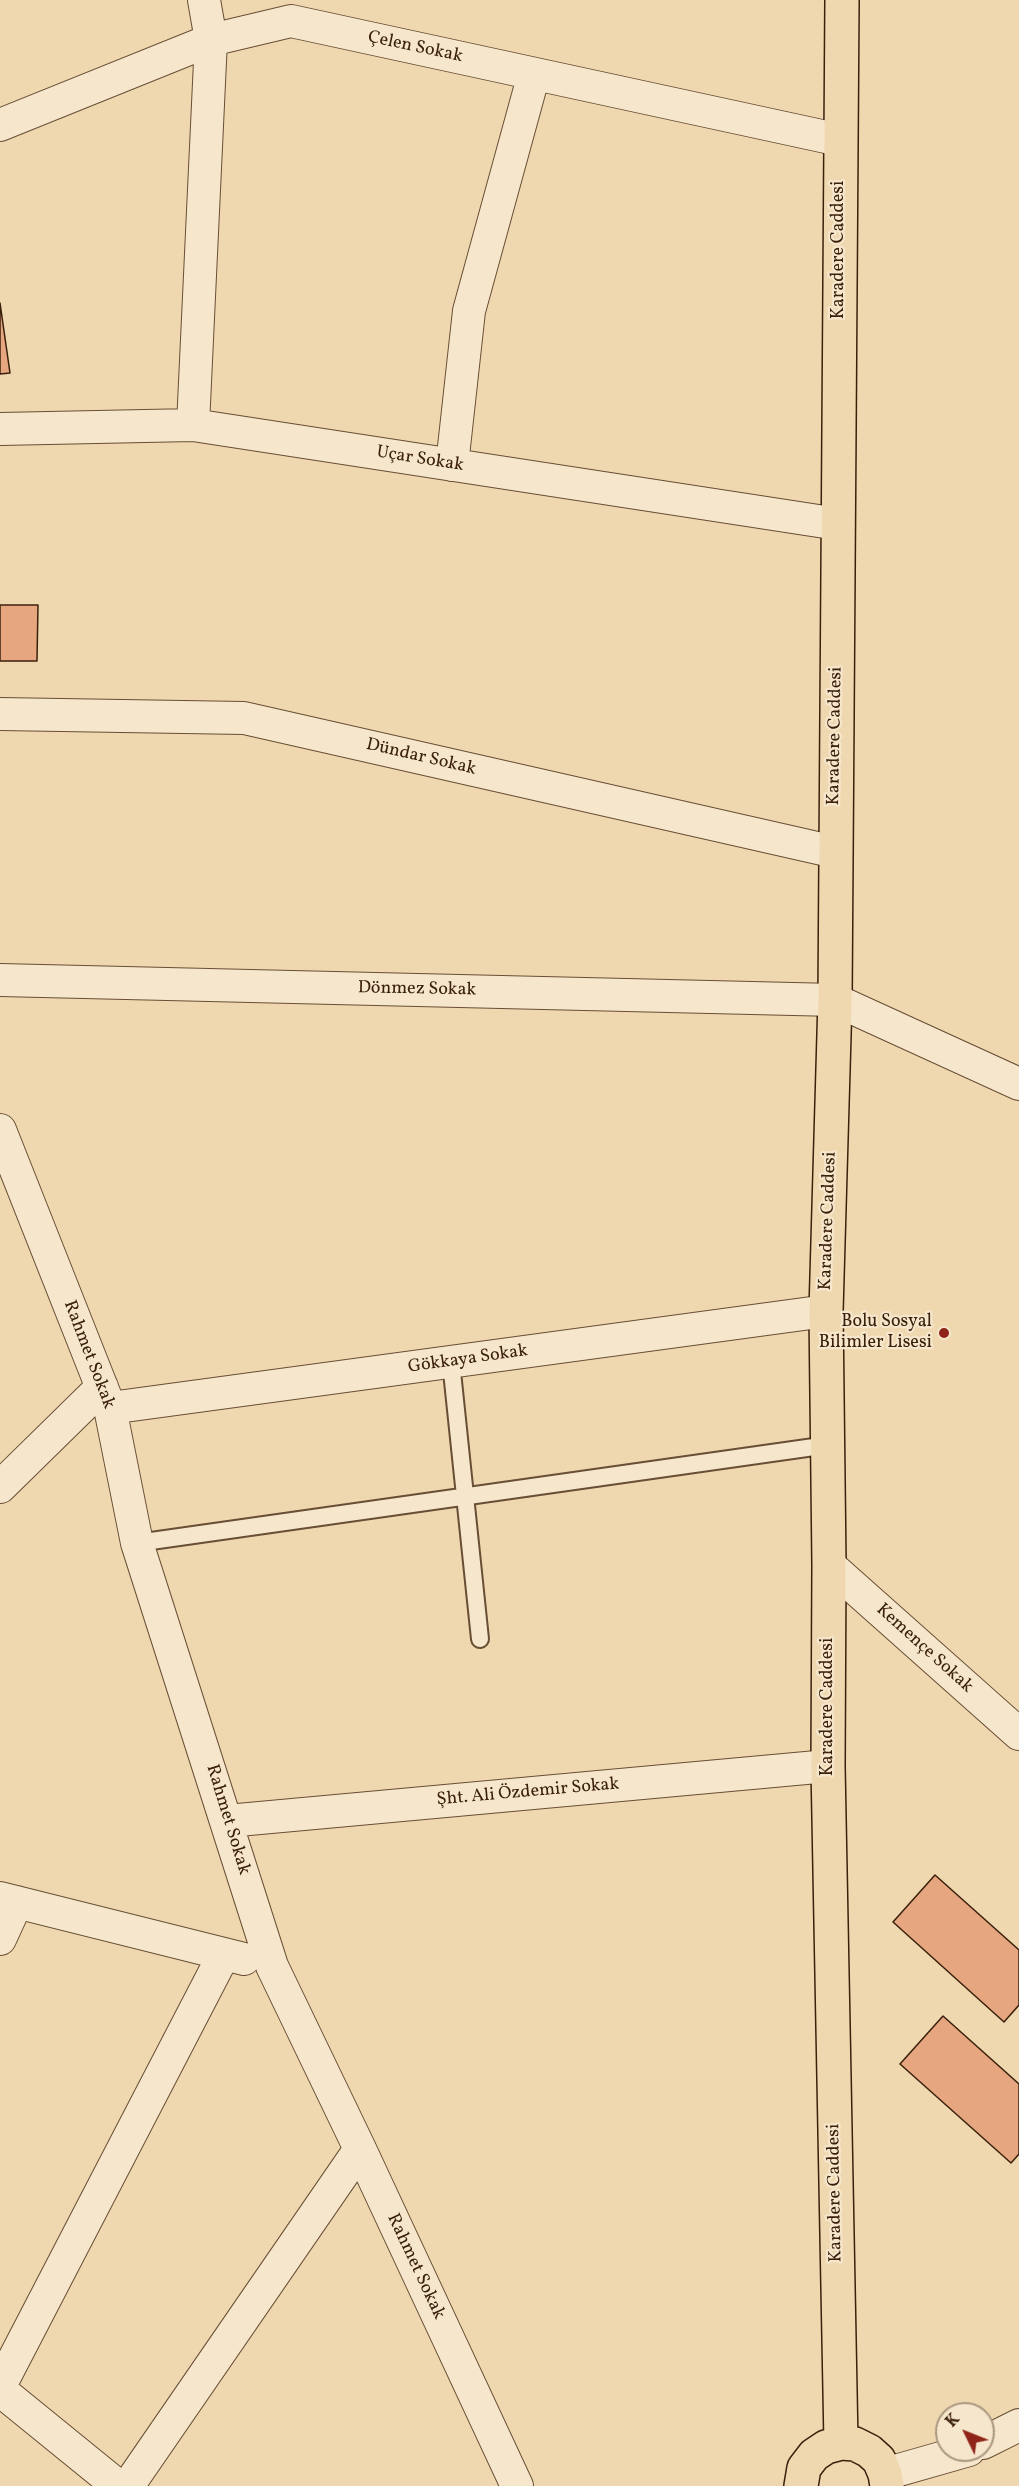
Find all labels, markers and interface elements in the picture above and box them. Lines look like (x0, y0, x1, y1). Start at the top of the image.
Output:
street label: Çelen Sokak (366, 27, 464, 69)
street label: Karadere Caddesi (829, 181, 851, 319)
street label: Uçar Sokak (375, 442, 465, 478)
street label: Karadere Caddesi (824, 666, 848, 806)
street label: Dündar Sokak (364, 735, 478, 781)
street label: Dönmez Sokak (358, 978, 476, 1002)
street label: Karadere Caddesi (816, 1151, 842, 1291)
street label: Rahmet Sokak (57, 1298, 119, 1412)
place label: Bolu Sosyal Bilimler Lisesi (819, 1312, 932, 1354)
marker: Bolu Sosyal Bilimler Lisesi (937, 1326, 951, 1340)
street label: Gökkaya Sokak (407, 1341, 529, 1379)
street label: Kemençe Sokak (871, 1600, 977, 1698)
street label: Karadere Caddesi (818, 1638, 840, 1776)
street label: Rahmet Sokak (200, 1762, 254, 1878)
street label: Şht. Ali Özdemir Sokak (436, 1774, 620, 1812)
street label: Karadere Caddesi (824, 2123, 848, 2263)
street label: Rahmet Sokak (381, 2211, 449, 2323)
north arrow (935, 2402, 995, 2462)
text: K (941, 2409, 965, 2433)

